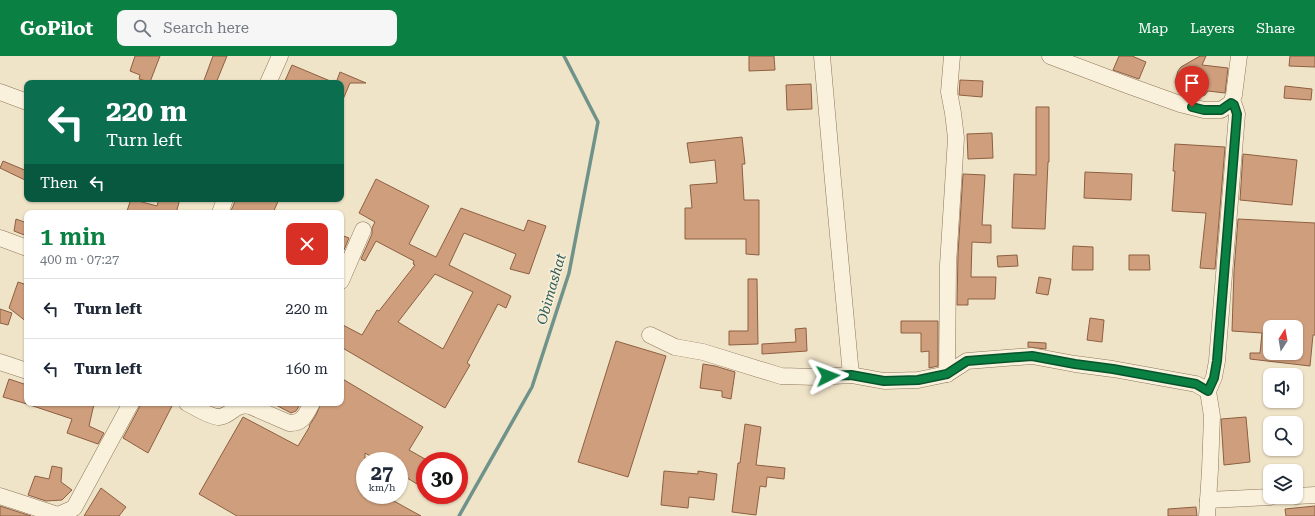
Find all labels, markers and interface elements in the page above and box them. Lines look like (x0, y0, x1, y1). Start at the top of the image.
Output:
search box (117, 10, 397, 46)
text: GoPilot (20, 17, 93, 40)
icon: search (131, 17, 153, 39)
text: Search here (163, 19, 249, 37)
text: Map (1138, 20, 1168, 36)
text: Layers (1190, 20, 1234, 36)
text: Share (1256, 20, 1295, 36)
pin (1175, 66, 1209, 107)
icon: arrive (1181, 72, 1203, 94)
text: 220 m (106, 95, 187, 128)
icon: left (40, 96, 92, 148)
text: Turn left (106, 129, 182, 150)
icon: left (86, 172, 108, 194)
text: Then (40, 174, 78, 192)
text: 1 min (40, 223, 106, 251)
button: close (286, 223, 328, 265)
water label: Obimashat (533, 251, 569, 326)
text: 400 m · 07:27 (40, 252, 119, 267)
icon: left (40, 298, 62, 320)
text: Turn left (74, 300, 142, 318)
text: 220 m (285, 300, 328, 318)
north arrow (1263, 320, 1303, 360)
map controls (1263, 320, 1303, 504)
position arrow (807, 355, 849, 397)
icon: left (40, 358, 62, 380)
text: Turn left (74, 360, 142, 378)
text: 160 m (285, 360, 328, 378)
button: sound (1263, 368, 1303, 408)
button: search (1263, 416, 1303, 456)
speed limit sign: 30 (416, 452, 468, 504)
text: 27 (371, 461, 393, 485)
button: layers (1263, 464, 1303, 504)
text: km/h (369, 482, 395, 493)

